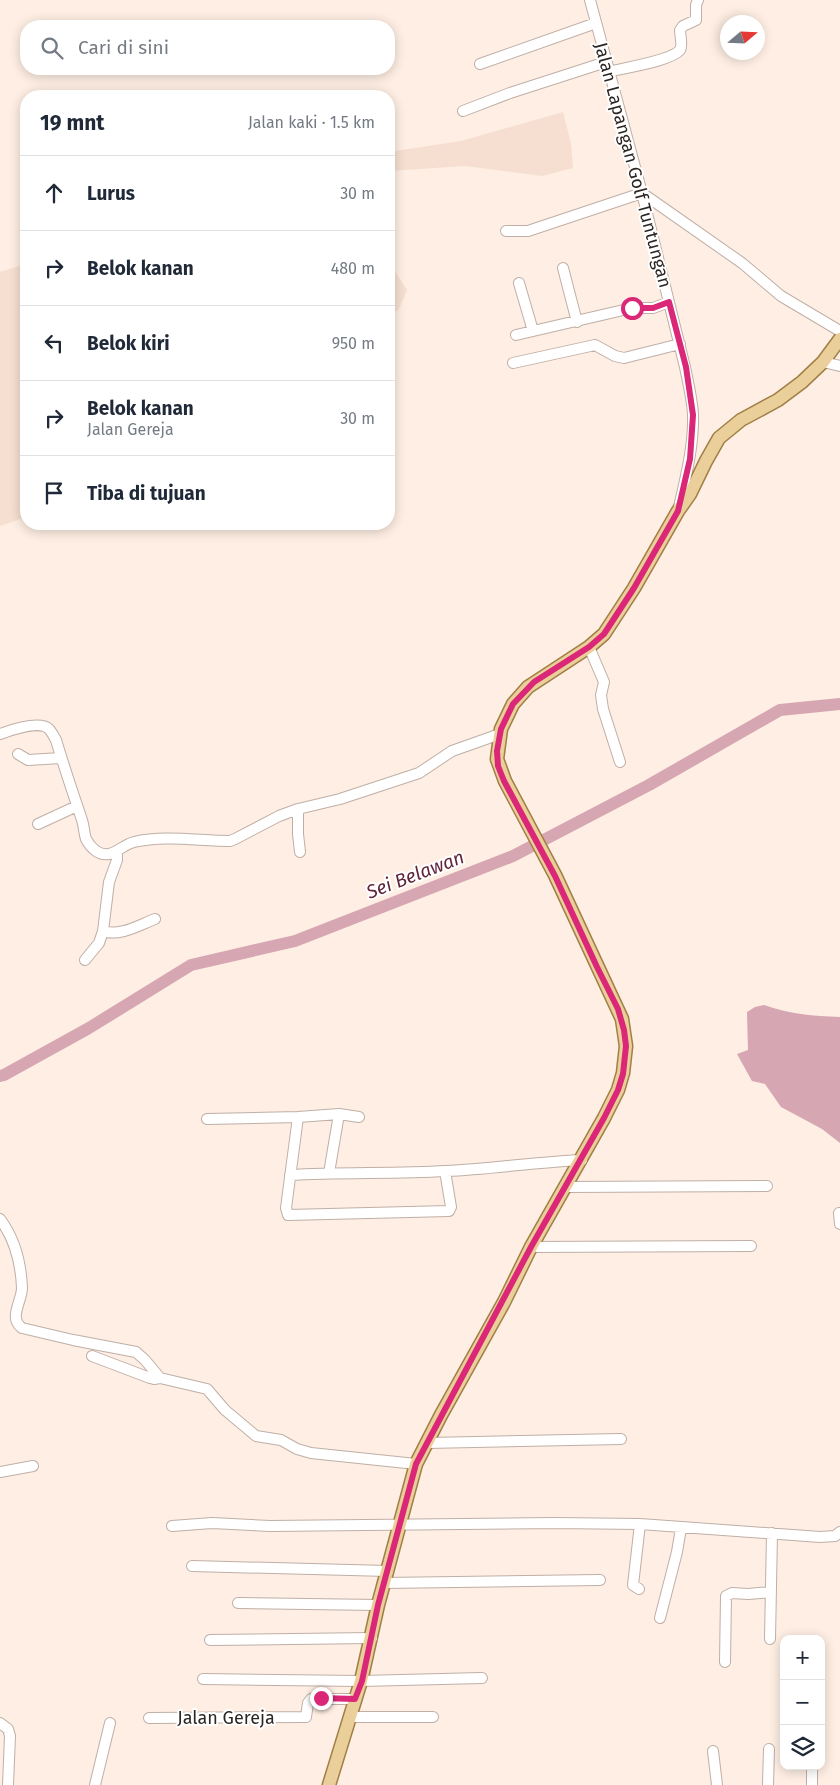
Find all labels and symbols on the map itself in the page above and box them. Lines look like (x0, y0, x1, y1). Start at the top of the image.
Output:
north arrow (720, 15, 765, 60)
street label: Jalan Lapangan Golf Tuntungan (590, 40, 676, 290)
route start (621, 297, 644, 320)
water label: Sei Belawan (362, 845, 467, 904)
route end (310, 1687, 333, 1710)
street label: Jalan Gereja (177, 1707, 275, 1729)

